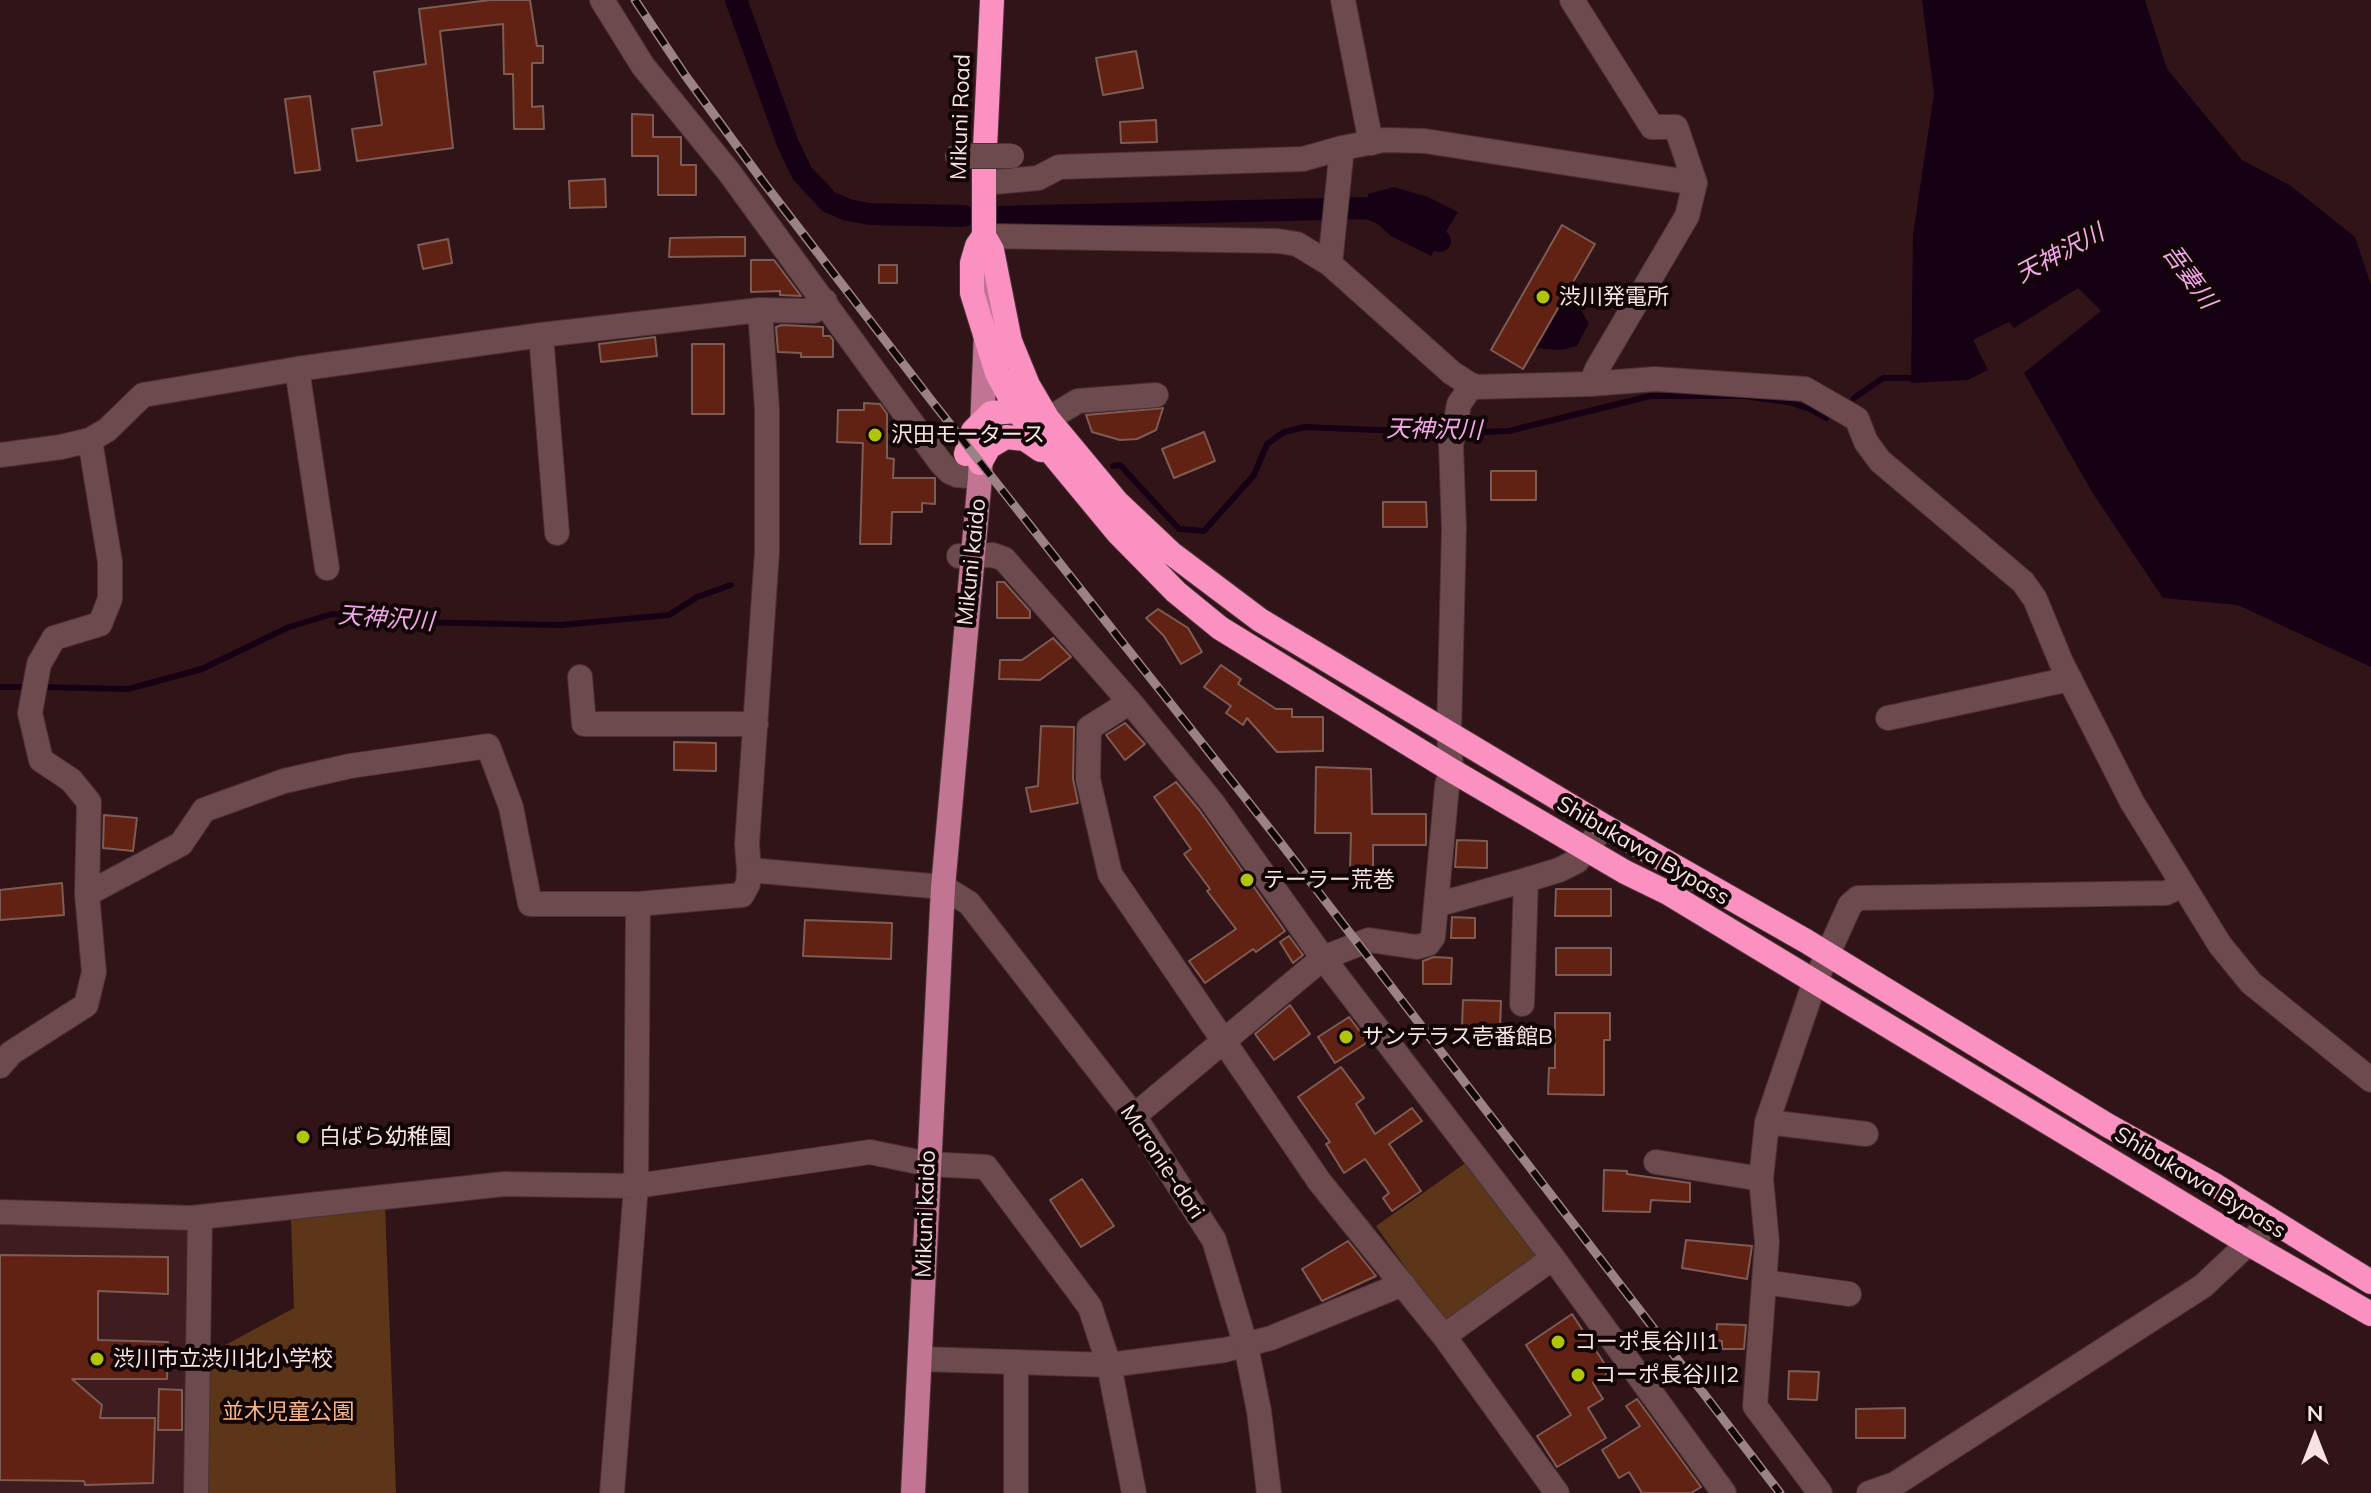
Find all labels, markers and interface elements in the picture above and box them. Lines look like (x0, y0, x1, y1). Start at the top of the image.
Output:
street label: Mikuni Road (946, 54, 976, 180)
water label: 天神沢川 (2011, 219, 2109, 289)
water label: 吾妻川 (2156, 239, 2222, 315)
place label: 渋川発電所 (1559, 284, 1669, 310)
marker: 渋川発電所 (1534, 288, 1552, 306)
water label: 天神沢川 (1386, 415, 1482, 445)
place label: 沢田モータース (891, 422, 1045, 448)
marker: 沢田モータース (866, 426, 884, 444)
street label: Mikuni kaido (952, 497, 992, 627)
water label: 天神沢川 (337, 601, 435, 637)
street label: Shibukawa Bypass (1552, 791, 1734, 911)
place label: テーラー荒巻 (1263, 867, 1395, 893)
marker: テーラー荒巻 (1238, 871, 1256, 889)
place label: サンテラス壱番館B (1362, 1024, 1553, 1050)
marker: サンテラス壱番館B (1337, 1028, 1355, 1046)
street label: Maronie-dori (1114, 1100, 1210, 1224)
street label: Shibukawa Bypass (2110, 1122, 2290, 1244)
place label: 白ばら幼稚園 (319, 1124, 451, 1150)
marker: 白ばら幼稚園 (294, 1128, 312, 1146)
street label: Mikuni kaido (911, 1150, 941, 1278)
place label: コーポ長谷川1 (1574, 1329, 1719, 1355)
marker: コーポ長谷川1 (1549, 1333, 1567, 1351)
place label: 渋川市立渋川北小学校 (113, 1346, 333, 1372)
marker: 渋川市立渋川北小学校 (88, 1350, 106, 1368)
place label: コーポ長谷川2 (1594, 1362, 1739, 1388)
marker: コーポ長谷川2 (1569, 1366, 1587, 1384)
north arrow (2275, 1397, 2355, 1477)
park label: 並木児童公園 (222, 1399, 354, 1425)
text: N (2307, 1399, 2323, 1427)

